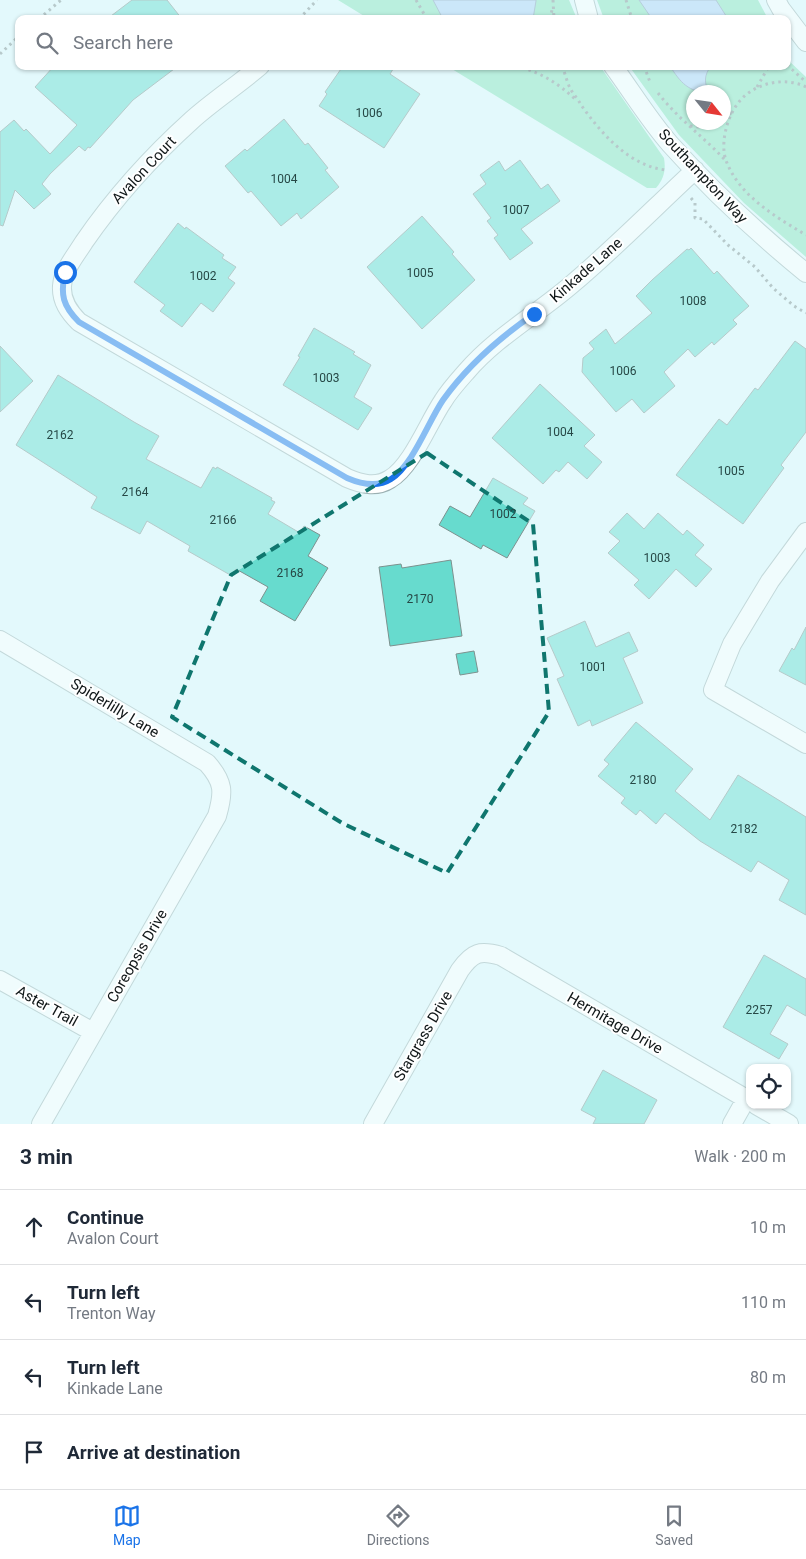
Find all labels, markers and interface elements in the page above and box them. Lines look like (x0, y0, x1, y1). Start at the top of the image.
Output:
search box (15, 15, 791, 70)
icon: search (33, 29, 61, 57)
text: Search here (73, 31, 173, 54)
north arrow (686, 85, 731, 130)
house number: 1006 (356, 106, 383, 120)
street label: Southampton Way (655, 125, 751, 227)
street label: Avalon Court (108, 132, 180, 208)
house number: 1004 (271, 172, 298, 186)
house number: 1007 (503, 203, 530, 217)
street label: Kinkade Lane (546, 234, 626, 306)
route start (54, 261, 77, 284)
house number: 1005 (407, 266, 434, 280)
house number: 1002 (190, 269, 217, 283)
house number: 1008 (680, 294, 707, 308)
route end (523, 303, 546, 326)
house number: 1006 (610, 364, 637, 378)
house number: 1003 (313, 371, 339, 385)
house number: 1004 (547, 425, 574, 439)
house number: 2162 (47, 428, 74, 442)
house number: 1005 (718, 464, 745, 478)
house number: 2164 (122, 485, 149, 499)
house number: 1002 (490, 507, 517, 521)
house number: 2166 (210, 513, 237, 527)
house number: 1003 (644, 551, 670, 565)
house number: 2168 (277, 566, 304, 580)
house number: 2170 (407, 592, 434, 606)
house number: 1001 (580, 660, 606, 674)
street label: Spiderlilly Lane (67, 674, 163, 742)
house number: 2180 (630, 773, 657, 787)
house number: 2182 (731, 822, 758, 836)
street label: Coreopsis Drive (103, 906, 171, 1006)
street label: Aster Trail (13, 982, 81, 1030)
street label: Stargrass Drive (390, 988, 456, 1084)
street label: Hermitage Drive (564, 988, 666, 1058)
house number: 2257 (746, 1003, 773, 1017)
map controls (746, 1064, 791, 1109)
button: locate (746, 1064, 791, 1109)
text: 3 min (20, 1145, 73, 1169)
text: Walk · 200 m (694, 1147, 786, 1166)
text: Continue (67, 1206, 144, 1229)
icon: ahead (20, 1213, 48, 1241)
text: 10 m (750, 1218, 786, 1237)
text: Avalon Court (67, 1229, 159, 1248)
text: Turn left (67, 1281, 140, 1304)
icon: left (20, 1288, 48, 1316)
text: 110 m (741, 1293, 786, 1312)
text: Trenton Way (67, 1304, 156, 1323)
text: Turn left (67, 1356, 140, 1379)
icon: left (20, 1363, 48, 1391)
text: 80 m (750, 1368, 786, 1387)
text: Kinkade Lane (67, 1379, 163, 1398)
icon: arrive (20, 1438, 48, 1466)
text: Arrive at destination (67, 1441, 240, 1464)
tab: Map (113, 1502, 141, 1548)
tab: Directions (367, 1502, 430, 1548)
tab: Saved (655, 1502, 693, 1548)

